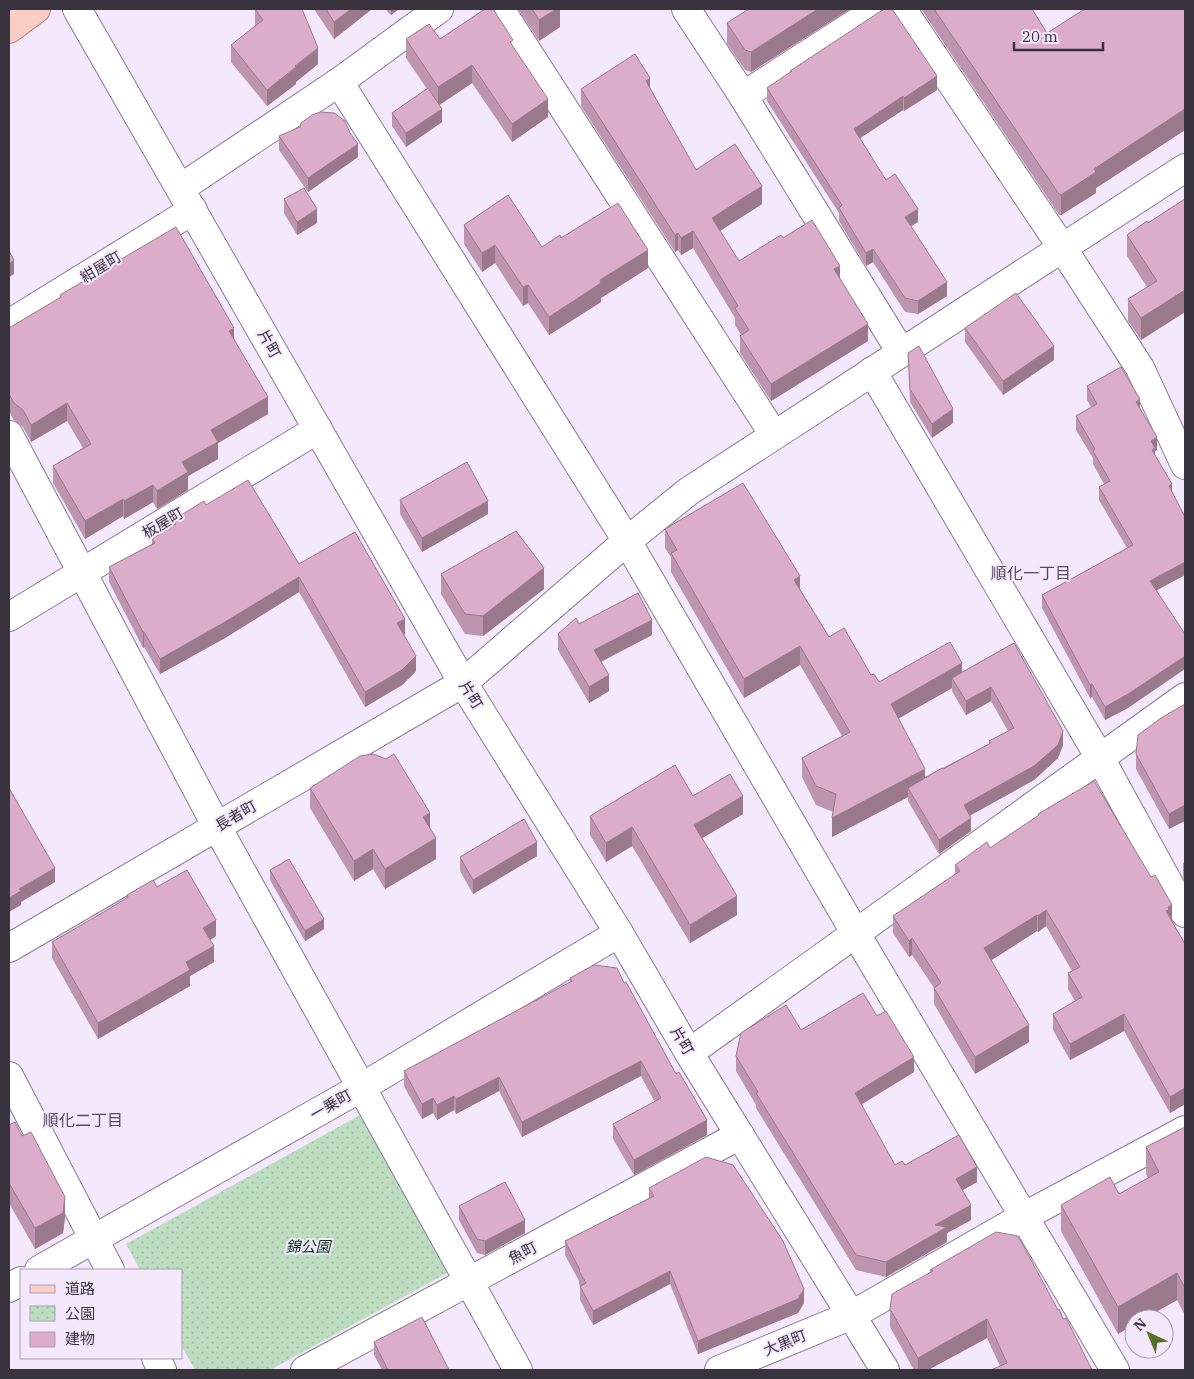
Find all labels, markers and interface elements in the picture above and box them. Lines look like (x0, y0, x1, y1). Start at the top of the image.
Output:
scale bar (1014, 20, 1103, 52)
text: 20 m (1022, 27, 1058, 46)
street label: 紺屋町 (77, 247, 125, 287)
street label: 片町 (254, 326, 285, 361)
street label: 板屋町 (139, 503, 187, 542)
district label: 順化一丁目 (991, 563, 1071, 583)
street label: 片町 (455, 677, 487, 712)
street label: 長者町 (212, 796, 260, 835)
street label: 片町 (667, 1023, 698, 1058)
street label: 一乗町 (307, 1085, 355, 1124)
district label: 順化二丁目 (43, 1110, 123, 1130)
park label: 錦公園 (285, 1237, 332, 1256)
street label: 魚町 (505, 1237, 540, 1268)
legend (20, 1269, 182, 1359)
text: 道路 (65, 1279, 95, 1298)
text: 公園 (65, 1304, 95, 1323)
north arrow (1124, 1309, 1174, 1359)
text: N (1130, 1314, 1150, 1335)
street label: 大黒町 (760, 1325, 809, 1360)
text: 建物 (65, 1329, 95, 1348)

